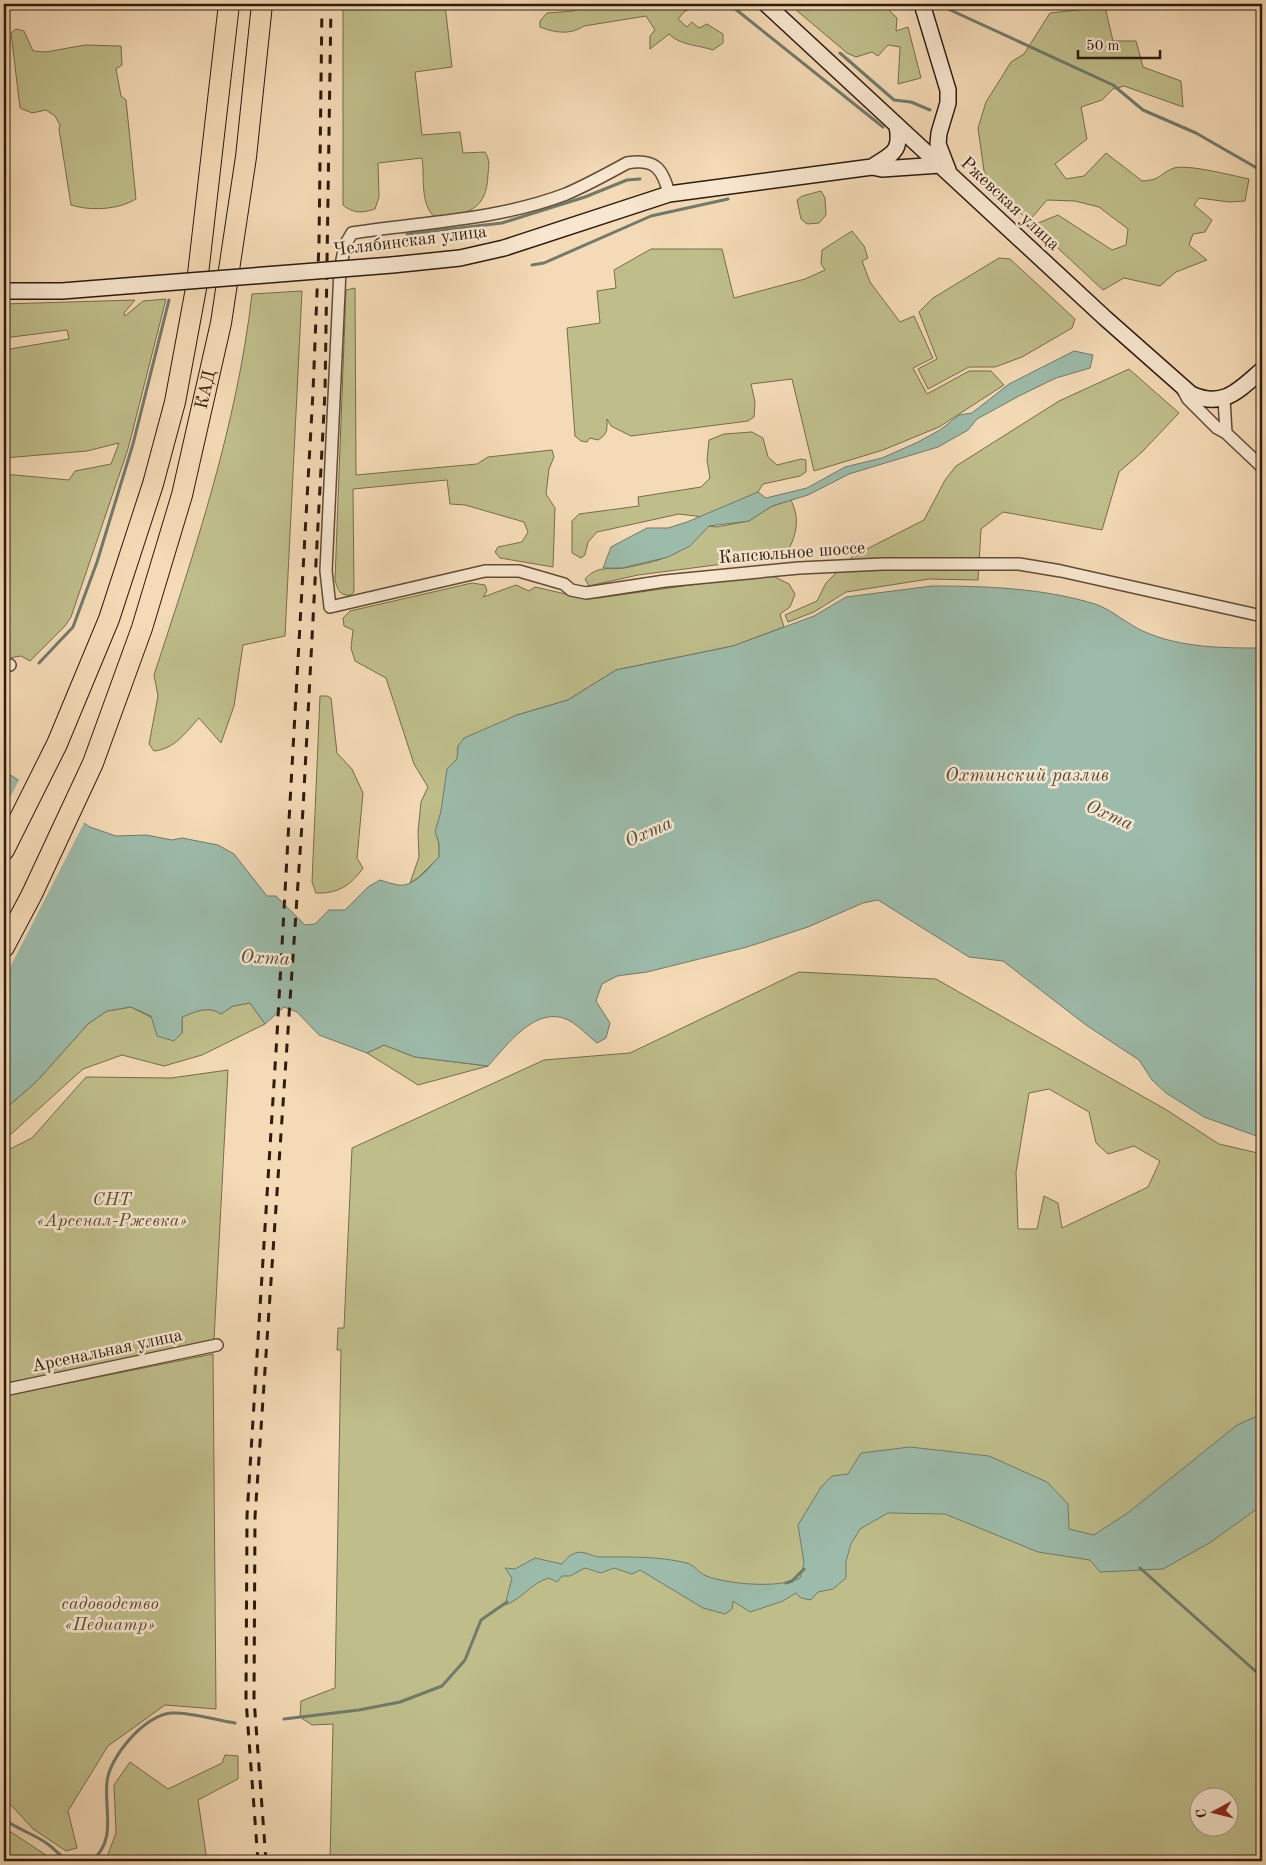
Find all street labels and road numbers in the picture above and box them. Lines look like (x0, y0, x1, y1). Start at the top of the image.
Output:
street label: Ржевская улица (957, 154, 1063, 254)
street label: Челябинская улица (332, 223, 488, 259)
street label: КАД (193, 368, 219, 411)
street label: Капсюльное шоссе (718, 539, 866, 567)
street label: Арсенальная улица (30, 1326, 184, 1376)

